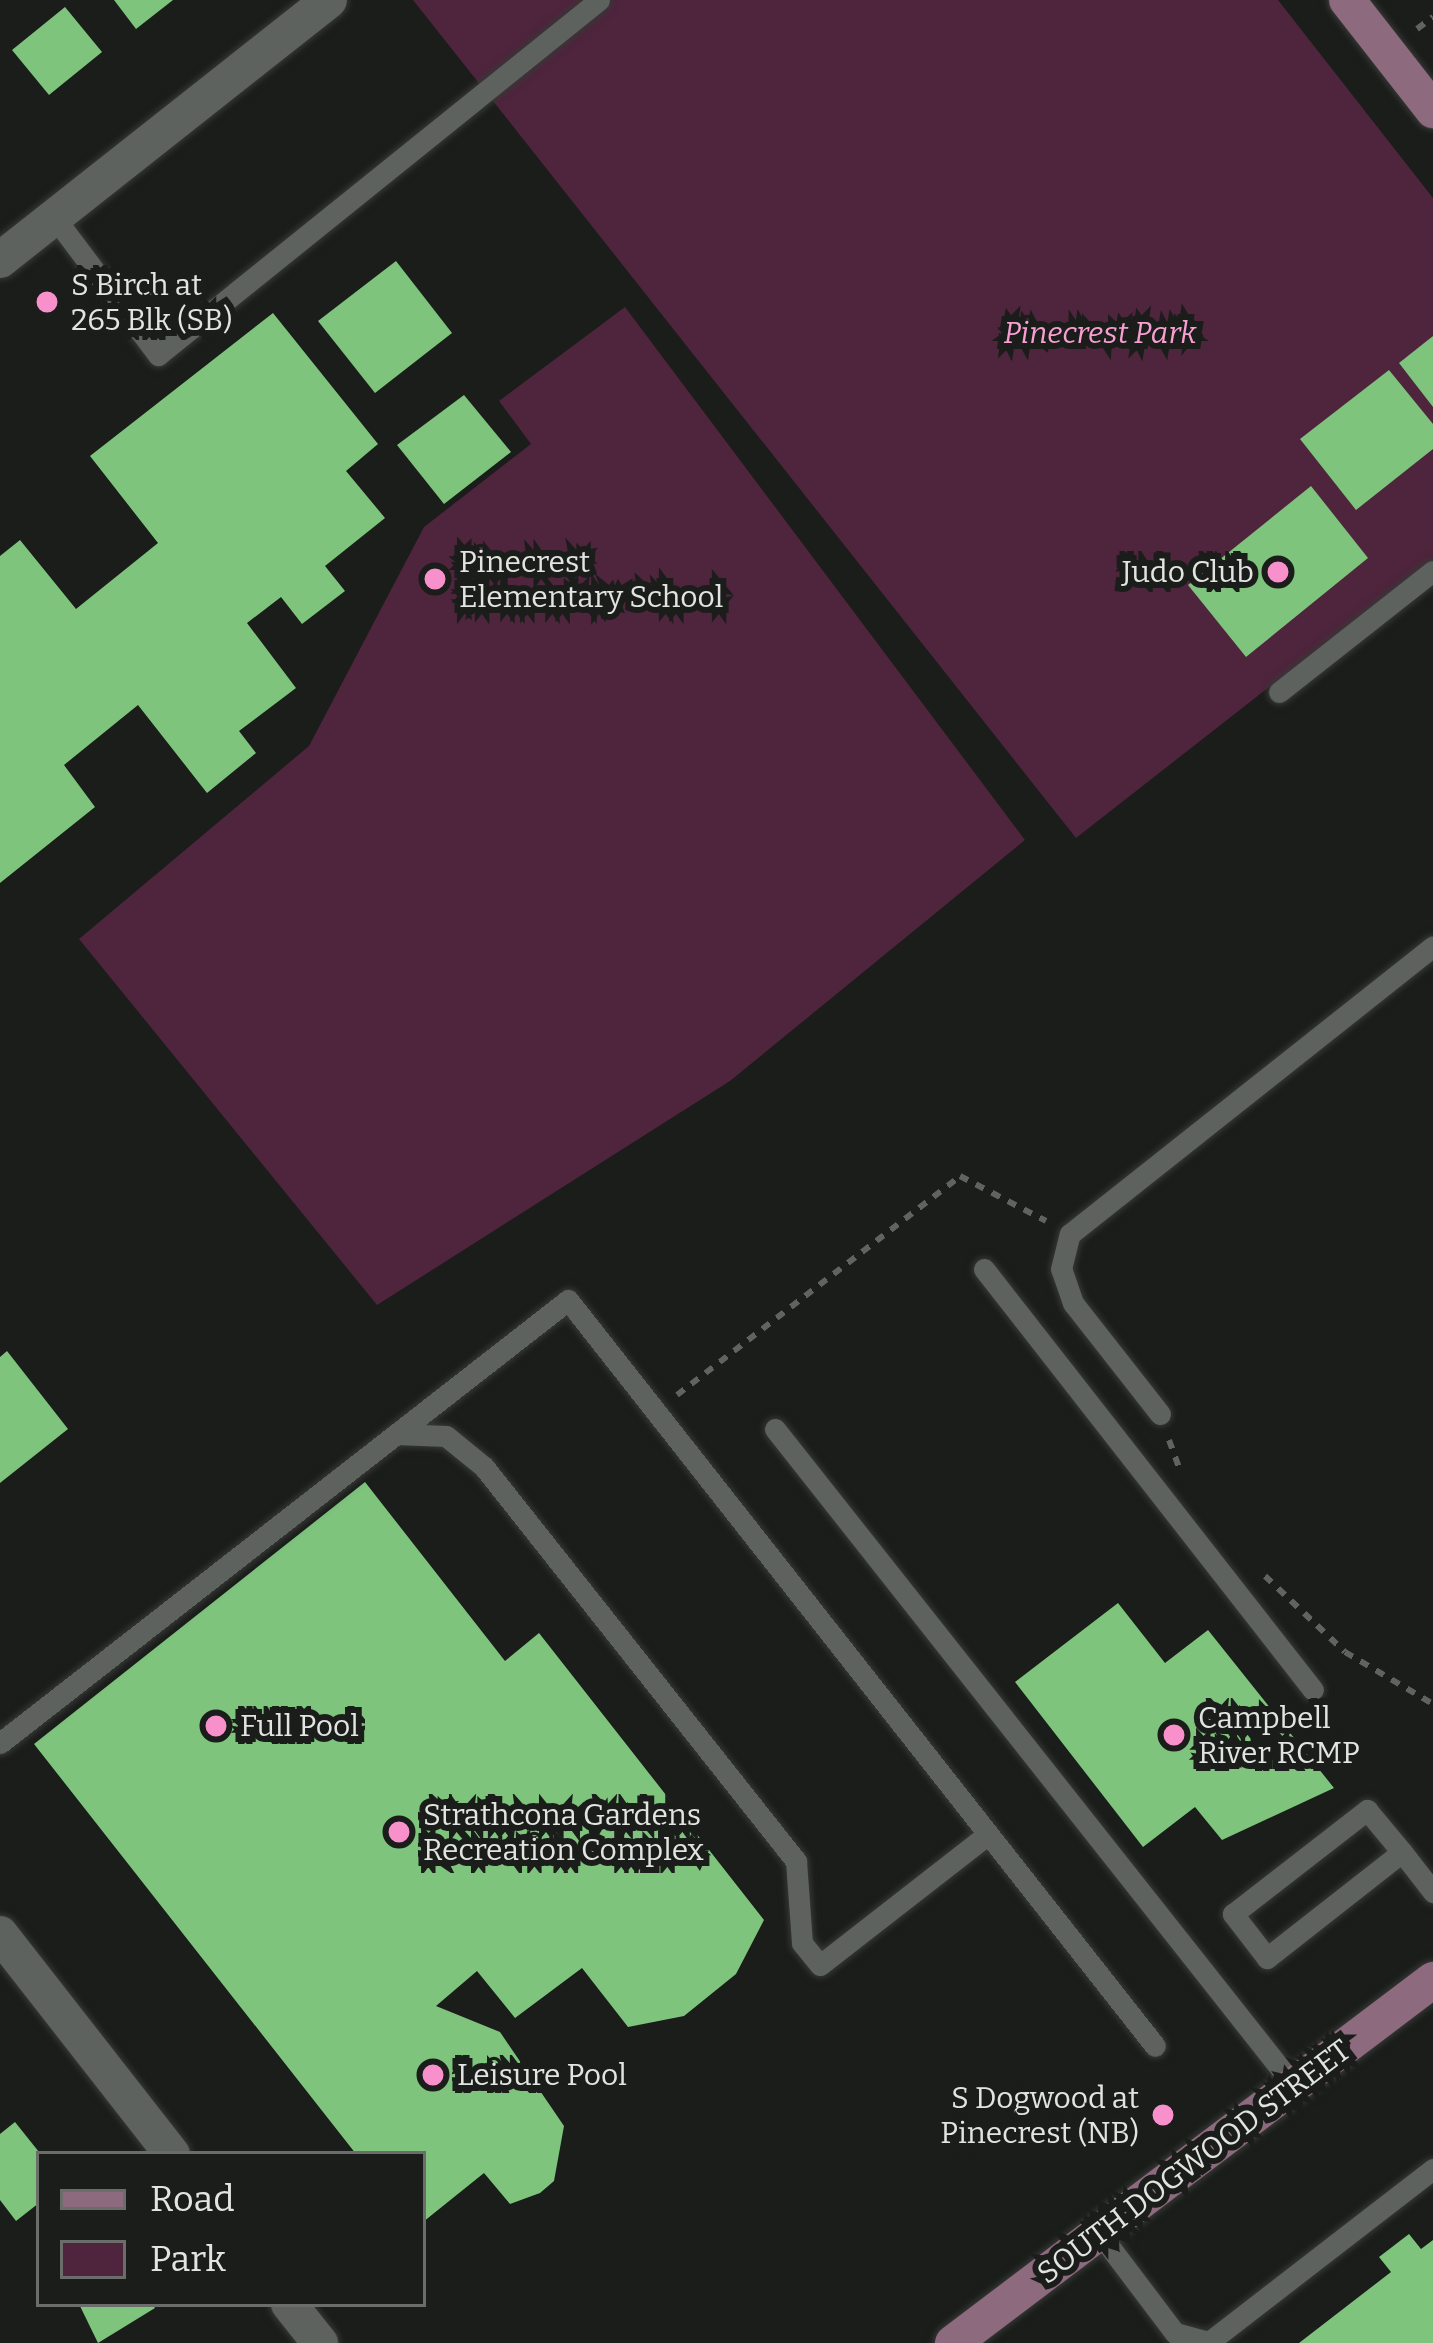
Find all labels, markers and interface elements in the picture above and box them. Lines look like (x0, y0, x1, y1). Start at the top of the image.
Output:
place label: S Birch at 265 Blk (SB) (71, 267, 232, 338)
marker: S Birch at 265 Blk (SB) (34, 289, 60, 315)
park label: Pinecrest Park (1003, 315, 1197, 351)
place label: Pinecrest Elementary School (459, 544, 723, 614)
place label: Judo Club (1122, 554, 1254, 590)
marker: Judo Club (1265, 559, 1291, 585)
marker: Pinecrest Elementary School (422, 566, 448, 592)
place label: Campbell River RCMP (1198, 1700, 1360, 1770)
place label: Full Pool (240, 1708, 359, 1744)
marker: Full Pool (203, 1713, 229, 1739)
marker: Campbell River RCMP (1161, 1722, 1187, 1748)
place label: Strathcona Gardens Recreation Complex (423, 1797, 704, 1868)
marker: Strathcona Gardens Recreation Complex (386, 1819, 412, 1845)
street label: SOUTH DOGWOOD STREET (1030, 2032, 1358, 2292)
place label: Leisure Pool (457, 2057, 627, 2093)
marker: Leisure Pool (420, 2062, 446, 2088)
place label: S Dogwood at Pinecrest (NB) (940, 2080, 1139, 2150)
marker: S Dogwood at Pinecrest (NB) (1150, 2102, 1176, 2128)
legend (36, 2151, 426, 2307)
text: Road (150, 2177, 235, 2221)
text: Park (150, 2237, 226, 2281)

